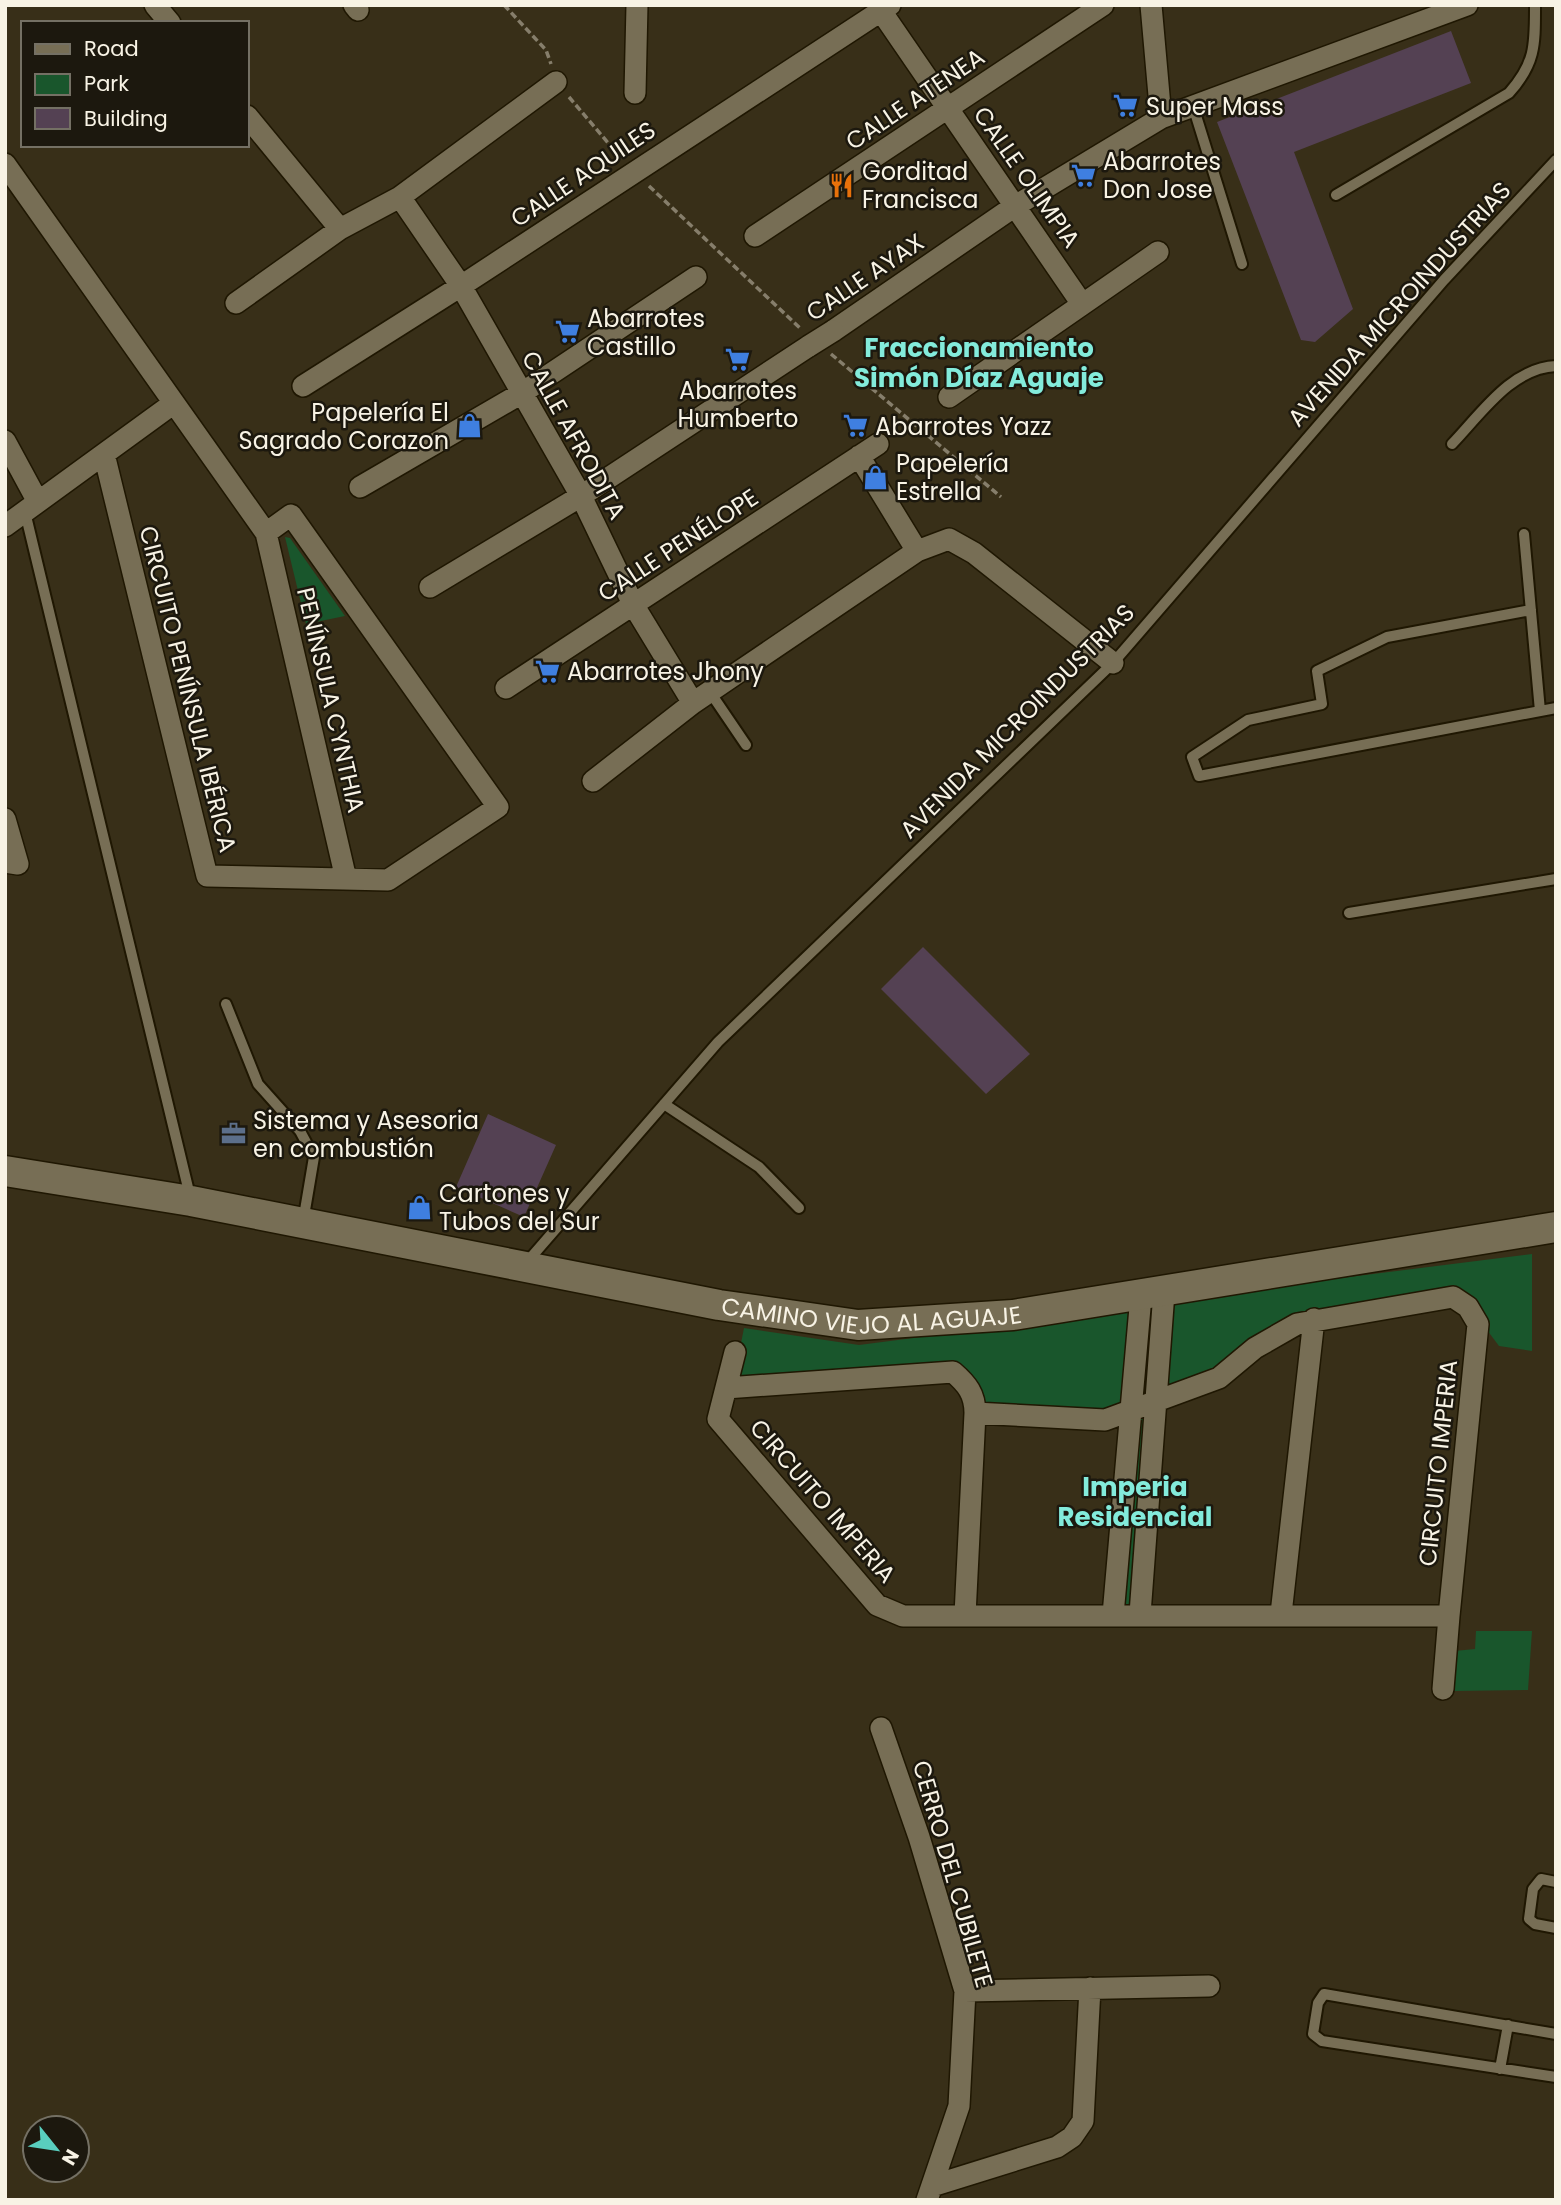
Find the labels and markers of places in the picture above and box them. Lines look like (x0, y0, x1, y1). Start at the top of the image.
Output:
place label: Super Mass (1146, 90, 1284, 123)
supermarket icon: Super Mass (1112, 92, 1140, 120)
place label: Abarrotes Don Jose (1103, 145, 1221, 206)
place label: Gorditad Francisca (862, 155, 978, 216)
supermarket icon: Abarrotes Don Jose (1069, 161, 1097, 189)
restaurant icon: Gorditad Francisca (828, 171, 856, 199)
place label: Abarrotes Castillo (587, 302, 705, 363)
supermarket icon: Abarrotes Castillo (553, 318, 581, 346)
supermarket icon: Abarrotes Humberto (724, 345, 752, 373)
place label: Abarrotes Humberto (678, 374, 798, 435)
place label: Papelería El Sagrado Corazon (239, 396, 449, 457)
place label: Abarrotes Yazz (875, 410, 1052, 443)
shop icon: Papelería El Sagrado Corazon (455, 412, 483, 440)
supermarket icon: Abarrotes Yazz (841, 412, 869, 440)
place label: Papelería Estrella (896, 447, 1009, 508)
shop icon: Papelería Estrella (862, 463, 890, 491)
place label: Abarrotes Jhony (567, 655, 764, 688)
supermarket icon: Abarrotes Jhony (533, 657, 561, 685)
place label: Sistema y Asesoria en combustión (253, 1104, 479, 1165)
office icon: Sistema y Asesoria en combustión (219, 1120, 247, 1148)
place label: Cartones y Tubos del Sur (439, 1177, 600, 1238)
shop icon: Cartones y Tubos del Sur (405, 1193, 433, 1221)

